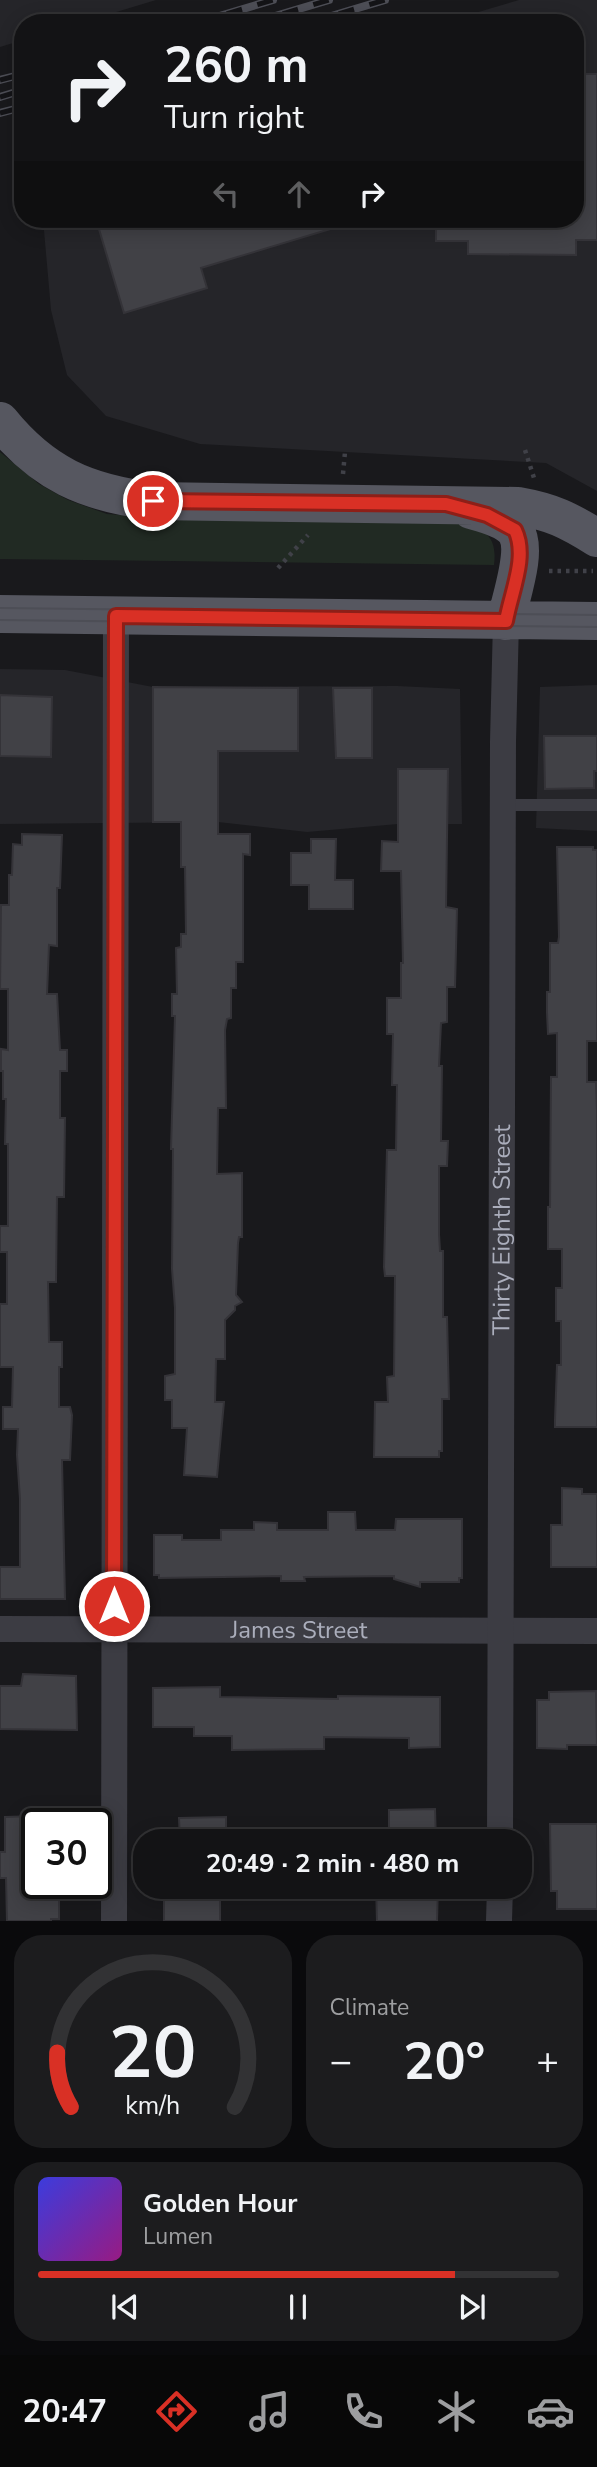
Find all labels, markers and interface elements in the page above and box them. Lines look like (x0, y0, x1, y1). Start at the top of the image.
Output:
text: 260 m (164, 32, 308, 99)
icon: right (49, 42, 140, 133)
text: Turn right (164, 96, 304, 139)
icon: left (207, 175, 245, 213)
icon: ahead (280, 175, 318, 213)
icon: right (353, 175, 391, 213)
pin (123, 471, 183, 531)
icon: arrive (134, 482, 172, 520)
street label: Thirty Eighth Street (485, 1124, 518, 1336)
position arrow (77, 1569, 151, 1643)
street label: James Street (229, 1614, 368, 1646)
speed limit sign: 30 (21, 1808, 112, 1899)
text: 20:49 · 2 min · 480 m (206, 1846, 459, 1881)
text: Climate (330, 1992, 409, 2023)
text: 20 (109, 2004, 196, 2104)
text: 20° (403, 2026, 485, 2097)
text: − (330, 2036, 352, 2087)
text: + (536, 2036, 559, 2087)
text: km/h (125, 2089, 180, 2123)
text: Golden Hour (143, 2186, 298, 2221)
text: Lumen (143, 2221, 213, 2252)
icon: previous (106, 2288, 144, 2326)
icon: pause (279, 2288, 317, 2326)
icon: next (453, 2288, 491, 2326)
icon: directions (152, 2387, 201, 2436)
icon: music (245, 2387, 294, 2436)
icon: phone (339, 2387, 388, 2436)
icon: climate (432, 2387, 481, 2436)
icon: car (526, 2387, 575, 2436)
text: 20:47 (22, 2390, 107, 2433)

